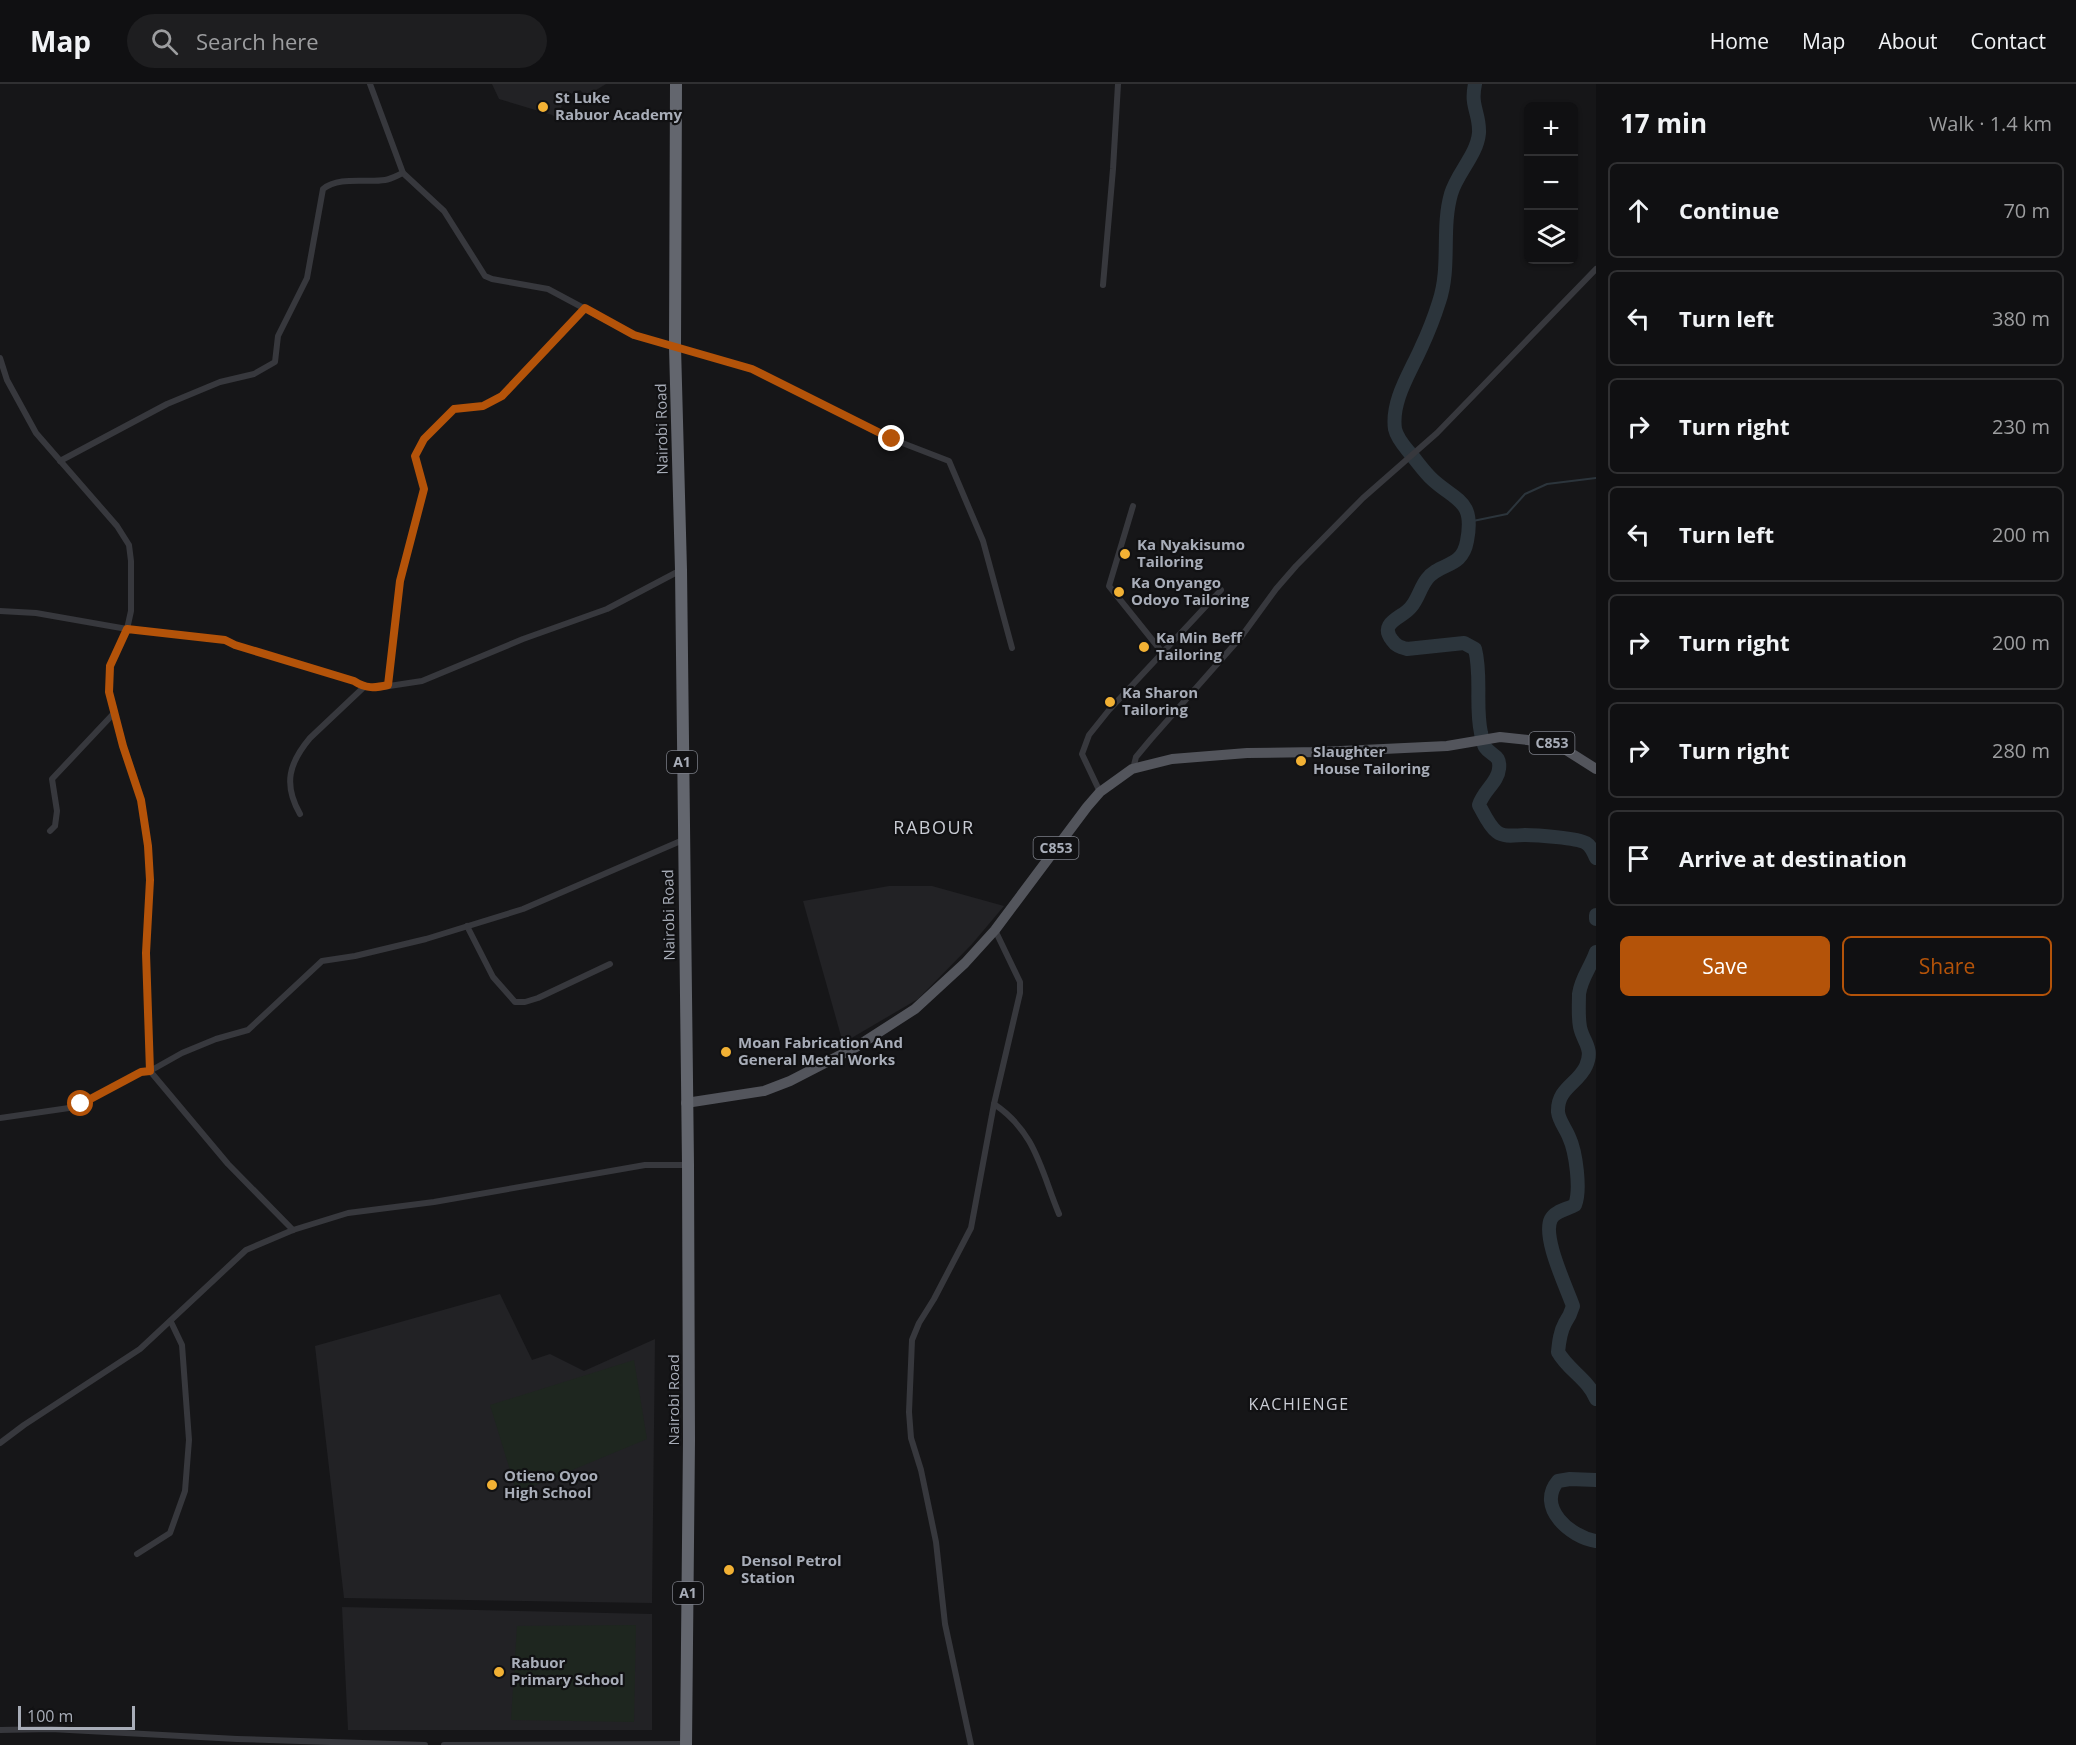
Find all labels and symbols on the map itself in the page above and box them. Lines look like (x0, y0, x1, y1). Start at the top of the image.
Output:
place label: St Luke Rabuor Academy (555, 87, 683, 124)
marker: St Luke Rabuor Academy (536, 100, 550, 114)
street label: Nairobi Road (650, 383, 672, 475)
route end (878, 425, 904, 451)
place label: Ka Nyakisumo Tailoring (1137, 534, 1245, 571)
marker: Ka Nyakisumo Tailoring (1118, 547, 1132, 561)
place label: Ka Onyango Odoyo Tailoring (1131, 572, 1250, 609)
marker: Ka Onyango Odoyo Tailoring (1112, 585, 1126, 599)
place label: Ka Min Beff Tailoring (1156, 627, 1243, 664)
marker: Ka Min Beff Tailoring (1137, 640, 1151, 654)
place label: Ka Sharon Tailoring (1122, 682, 1198, 719)
marker: Ka Sharon Tailoring (1103, 695, 1117, 709)
road number: C853 (1530, 732, 1574, 754)
place label: Slaughter House Tailoring (1313, 741, 1430, 778)
road number: A1 (667, 751, 697, 773)
marker: Slaughter House Tailoring (1294, 754, 1308, 768)
district label: RABOUR (893, 815, 975, 839)
road number: C853 (1034, 837, 1078, 859)
street label: Nairobi Road (657, 869, 679, 961)
place label: Moan Fabrication And General Metal Works (738, 1032, 903, 1069)
marker: Moan Fabrication And General Metal Works (719, 1045, 733, 1059)
route start (67, 1090, 93, 1116)
street label: Nairobi Road (663, 1354, 683, 1446)
district label: KACHIENGE (1248, 1393, 1350, 1415)
place label: Otieno Oyoo High School (504, 1465, 598, 1502)
marker: Otieno Oyoo High School (485, 1478, 499, 1492)
place label: Densol Petrol Station (741, 1550, 842, 1587)
marker: Densol Petrol Station (722, 1563, 736, 1577)
road number: A1 (673, 1582, 703, 1604)
place label: Rabuor Primary School (511, 1652, 624, 1689)
marker: Rabuor Primary School (492, 1665, 506, 1679)
scale bar (18, 1703, 135, 1730)

